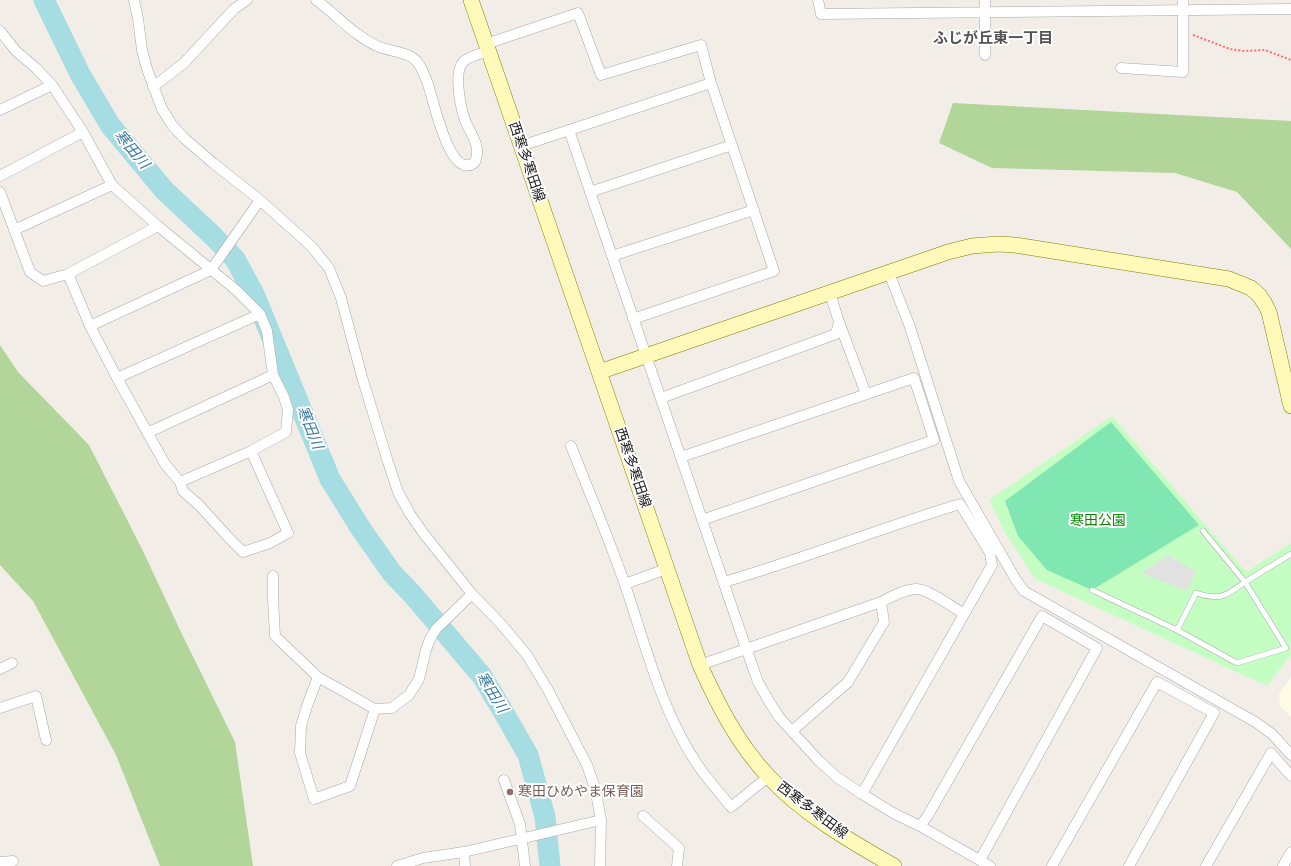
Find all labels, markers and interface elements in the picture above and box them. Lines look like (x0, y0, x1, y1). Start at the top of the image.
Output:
district label: ふじが丘東一丁目 (933, 30, 1053, 48)
street label: 西寒多寒田線 (504, 120, 548, 204)
water label: 寒田川 (110, 127, 152, 173)
water label: 寒田川 (292, 404, 326, 452)
street label: 西寒多寒田線 (610, 426, 654, 510)
park label: 寒田公園 (1070, 513, 1126, 529)
water label: 寒田川 (471, 669, 511, 717)
street label: 西寒多寒田線 (773, 779, 851, 843)
place label: 寒田ひめやま保育園 (518, 784, 644, 800)
marker: 寒田ひめやま保育園 (505, 787, 515, 797)

